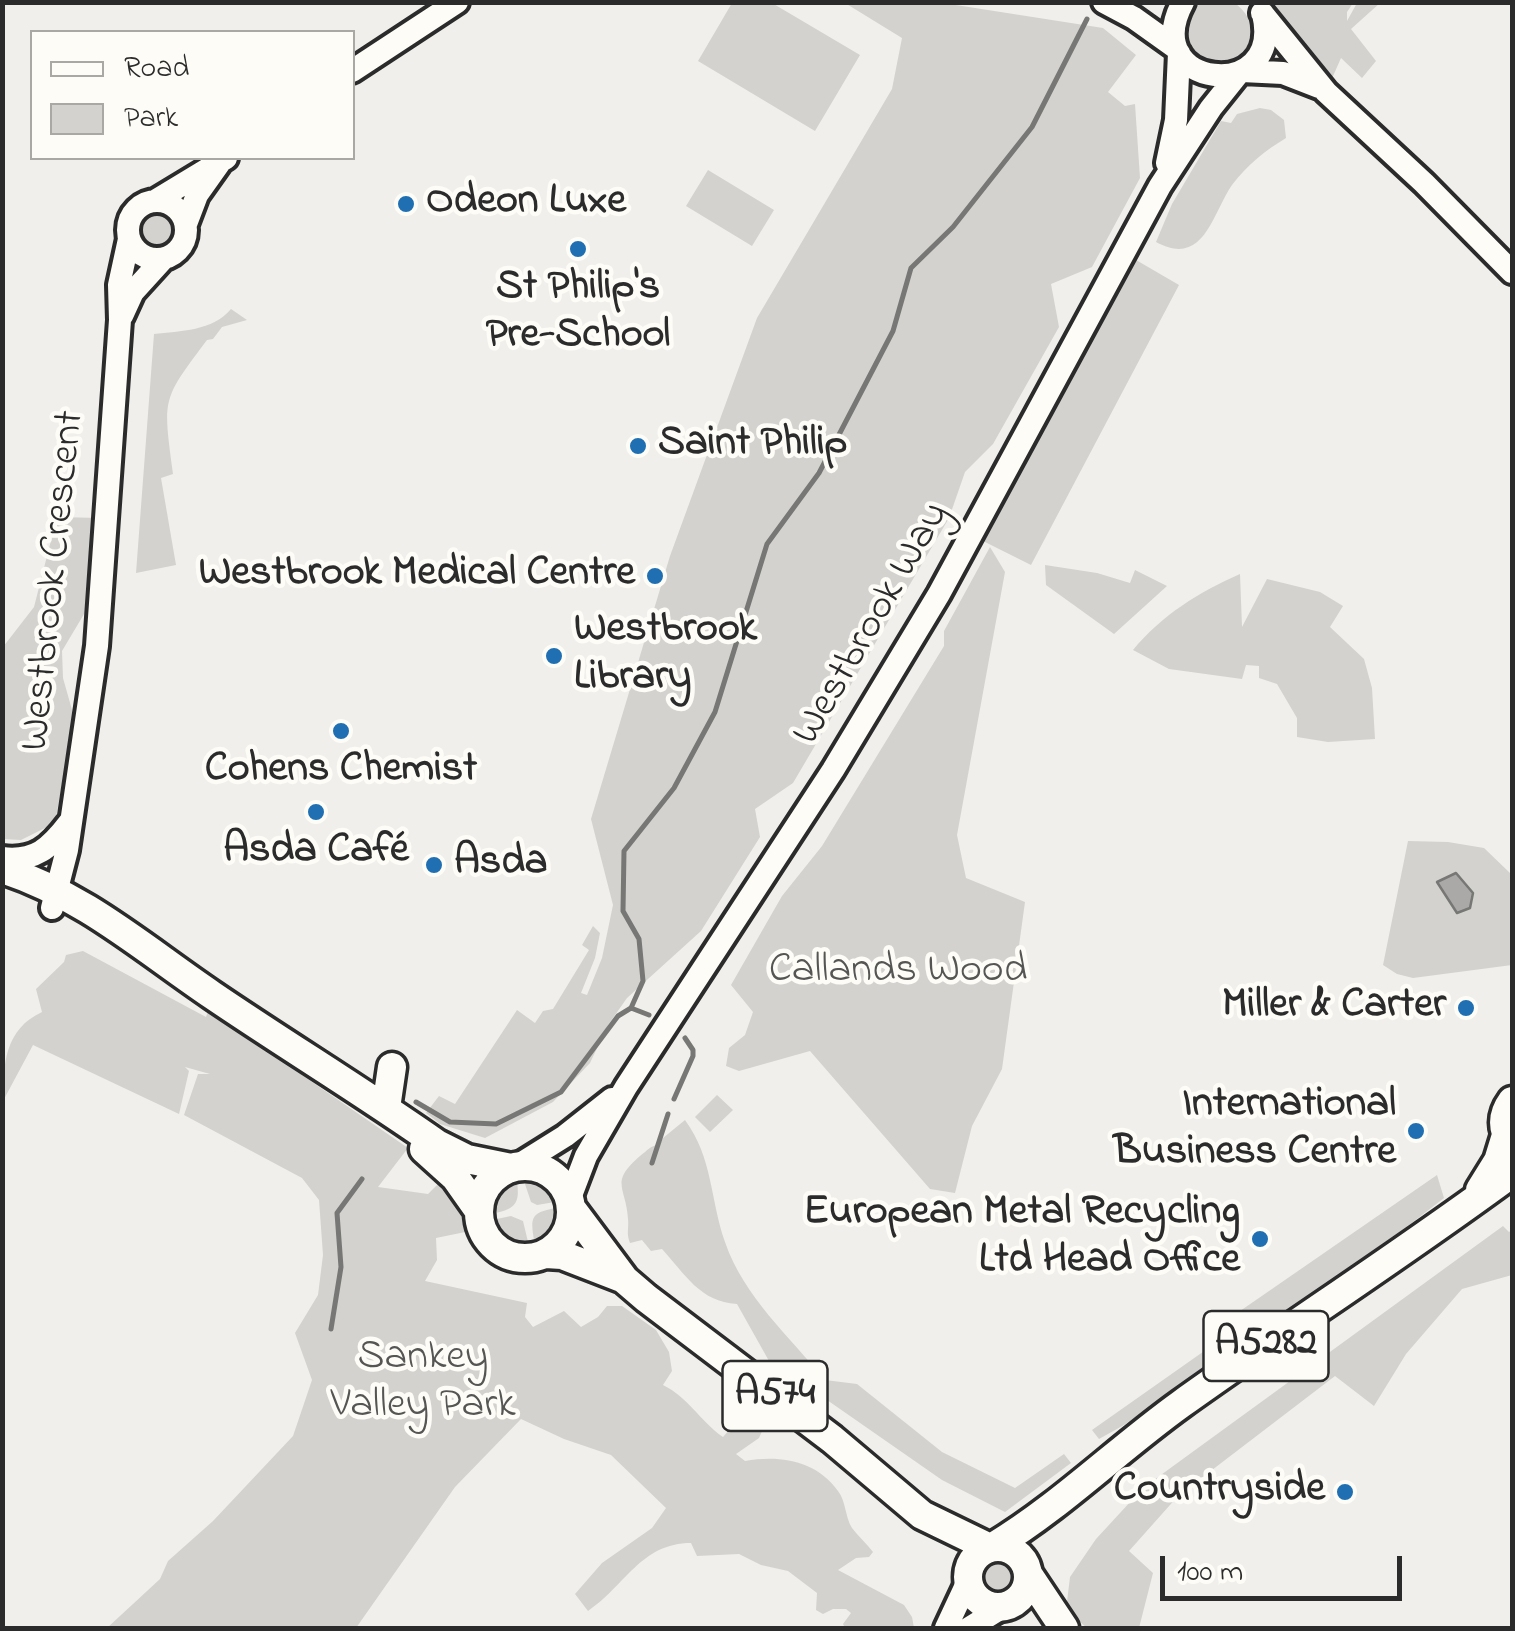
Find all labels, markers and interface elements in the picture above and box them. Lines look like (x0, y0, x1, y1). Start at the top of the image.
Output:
legend (30, 30, 355, 160)
text: Road (124, 47, 189, 91)
text: Park (124, 97, 178, 141)
place label: Odeon Luxe (426, 179, 626, 229)
marker: Odeon Luxe (395, 193, 417, 215)
marker: St Philip's Pre-School (567, 238, 589, 260)
place label: St Philip's Pre-School (486, 265, 670, 364)
street label: Westbrook Crescent (13, 408, 99, 754)
place label: Saint Philip (658, 421, 847, 471)
marker: Saint Philip (627, 435, 649, 457)
street label: Westbrook Way (784, 495, 964, 755)
place label: Westbrook Medical Centre (199, 551, 635, 601)
marker: Westbrook Medical Centre (644, 565, 666, 587)
place label: Westbrook Library (574, 607, 757, 706)
marker: Westbrook Library (543, 645, 565, 667)
marker: Cohens Chemist (330, 720, 352, 742)
place label: Cohens Chemist (205, 747, 477, 797)
marker: Asda Café (305, 801, 327, 823)
place label: Asda Café (223, 828, 409, 878)
place label: Asda (454, 840, 548, 890)
marker: Asda (423, 854, 445, 876)
park label: Callands Wood (769, 948, 1027, 998)
place label: Miller & Carter (1222, 983, 1446, 1033)
marker: Miller & Carter (1455, 997, 1477, 1019)
place label: International Business Centre (1114, 1082, 1396, 1180)
marker: International Business Centre (1405, 1120, 1427, 1142)
place label: European Metal Recycling Ltd Head Office (803, 1190, 1240, 1288)
marker: European Metal Recycling Ltd Head Office (1249, 1228, 1271, 1250)
road number: A5282 (1204, 1311, 1328, 1381)
park label: Sankey Valley Park (330, 1335, 516, 1434)
road number: A574 (722, 1361, 828, 1431)
place label: Countryside (1114, 1467, 1325, 1517)
marker: Countryside (1334, 1481, 1356, 1503)
scale bar (1165, 1536, 1408, 1598)
text: 100 m (1177, 1551, 1243, 1595)

